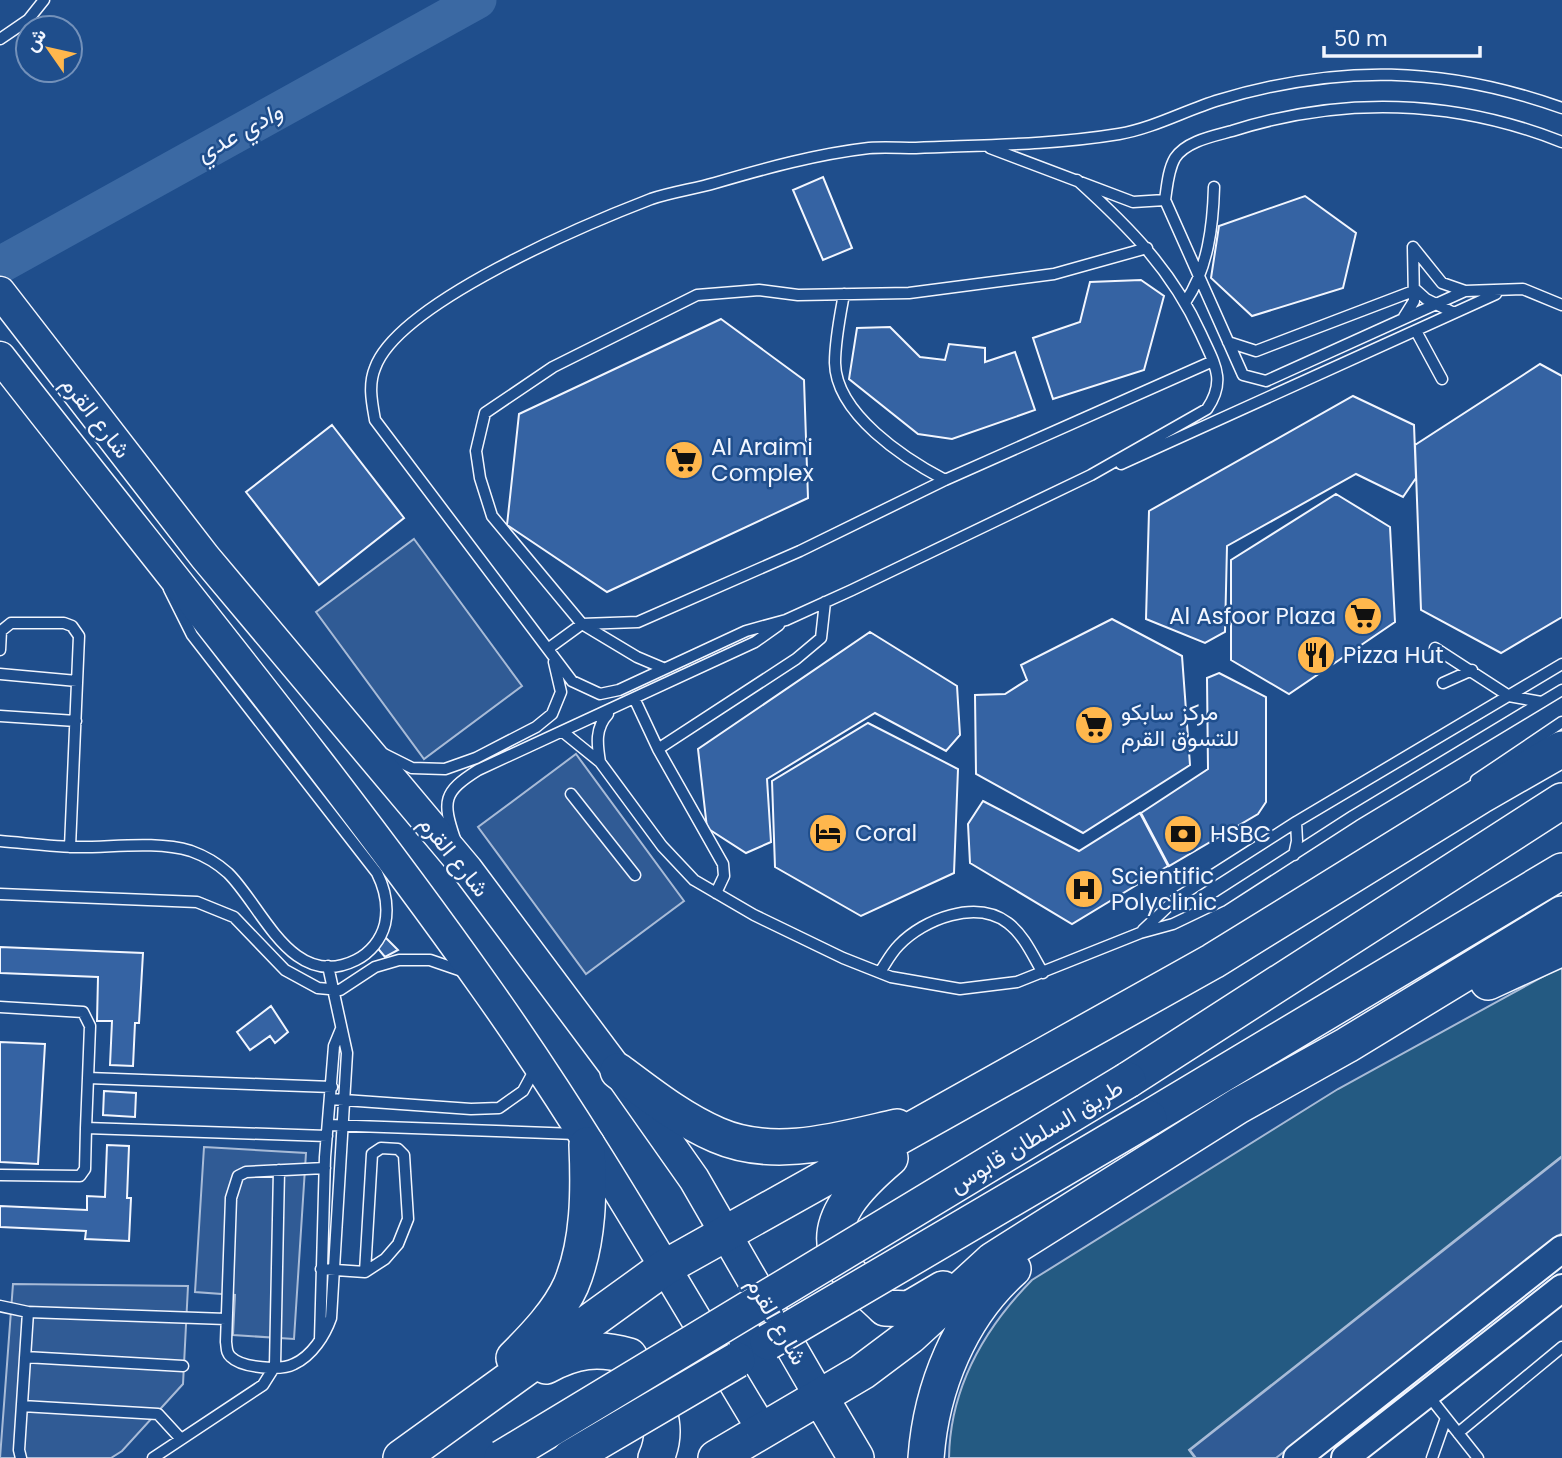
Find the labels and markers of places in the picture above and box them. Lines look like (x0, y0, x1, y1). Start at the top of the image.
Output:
place label: Al Araimi Complex (711, 431, 814, 489)
supermarket icon: Al Araimi Complex (663, 439, 705, 481)
supermarket icon: Al Asfoor Plaza (1342, 595, 1384, 637)
place label: Al Asfoor Plaza (1169, 600, 1336, 632)
restaurant icon: Pizza Hut (1295, 634, 1337, 676)
place label: Pizza Hut (1343, 639, 1444, 671)
place label: مركز سابكو للتسوق القرم (1121, 696, 1239, 754)
supermarket icon: مركز سابكو للتسوق القرم (1073, 704, 1115, 746)
hotel icon: Coral (807, 812, 849, 854)
bank icon: HSBC (1162, 813, 1204, 855)
place label: Coral (855, 817, 917, 849)
place label: HSBC (1210, 818, 1271, 850)
place label: Scientific Polyclinic (1111, 860, 1217, 918)
hospital icon: Scientific Polyclinic (1063, 868, 1105, 910)

